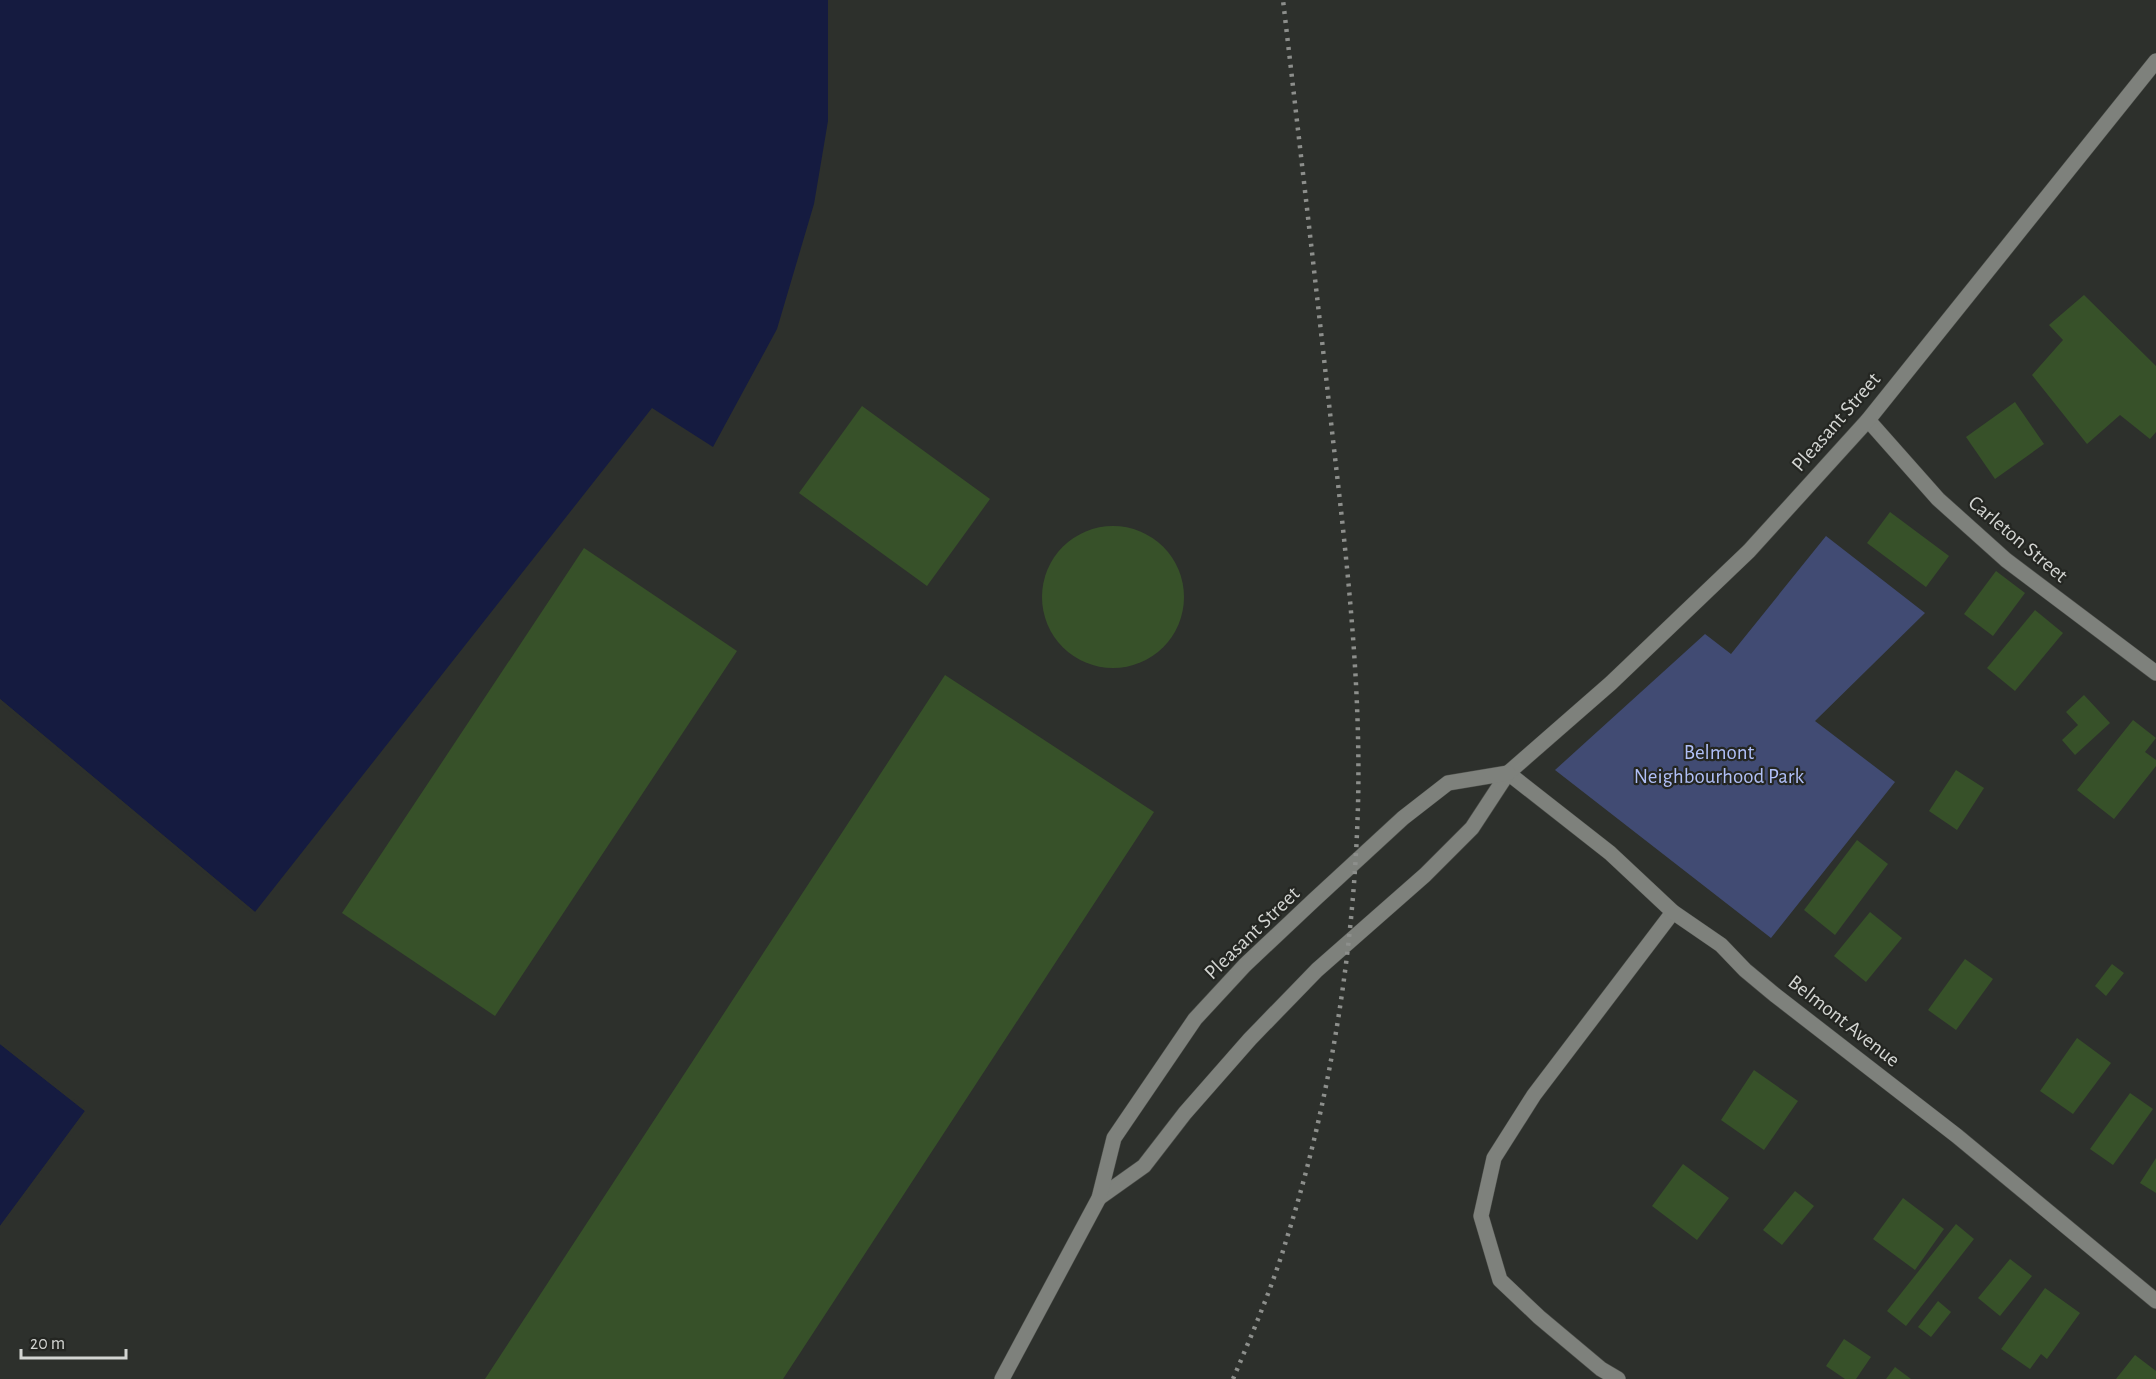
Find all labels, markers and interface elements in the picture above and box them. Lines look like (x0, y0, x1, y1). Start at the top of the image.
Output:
street label: Pleasant Street (1788, 368, 1885, 475)
street label: Carleton Street (1964, 492, 2072, 587)
park label: Belmont Neighbourhood Park (1634, 742, 1805, 787)
street label: Pleasant Street (1200, 882, 1304, 983)
street label: Belmont Avenue (1784, 971, 1904, 1071)
scale bar (21, 1322, 126, 1360)
text: 20 m (30, 1335, 65, 1353)

